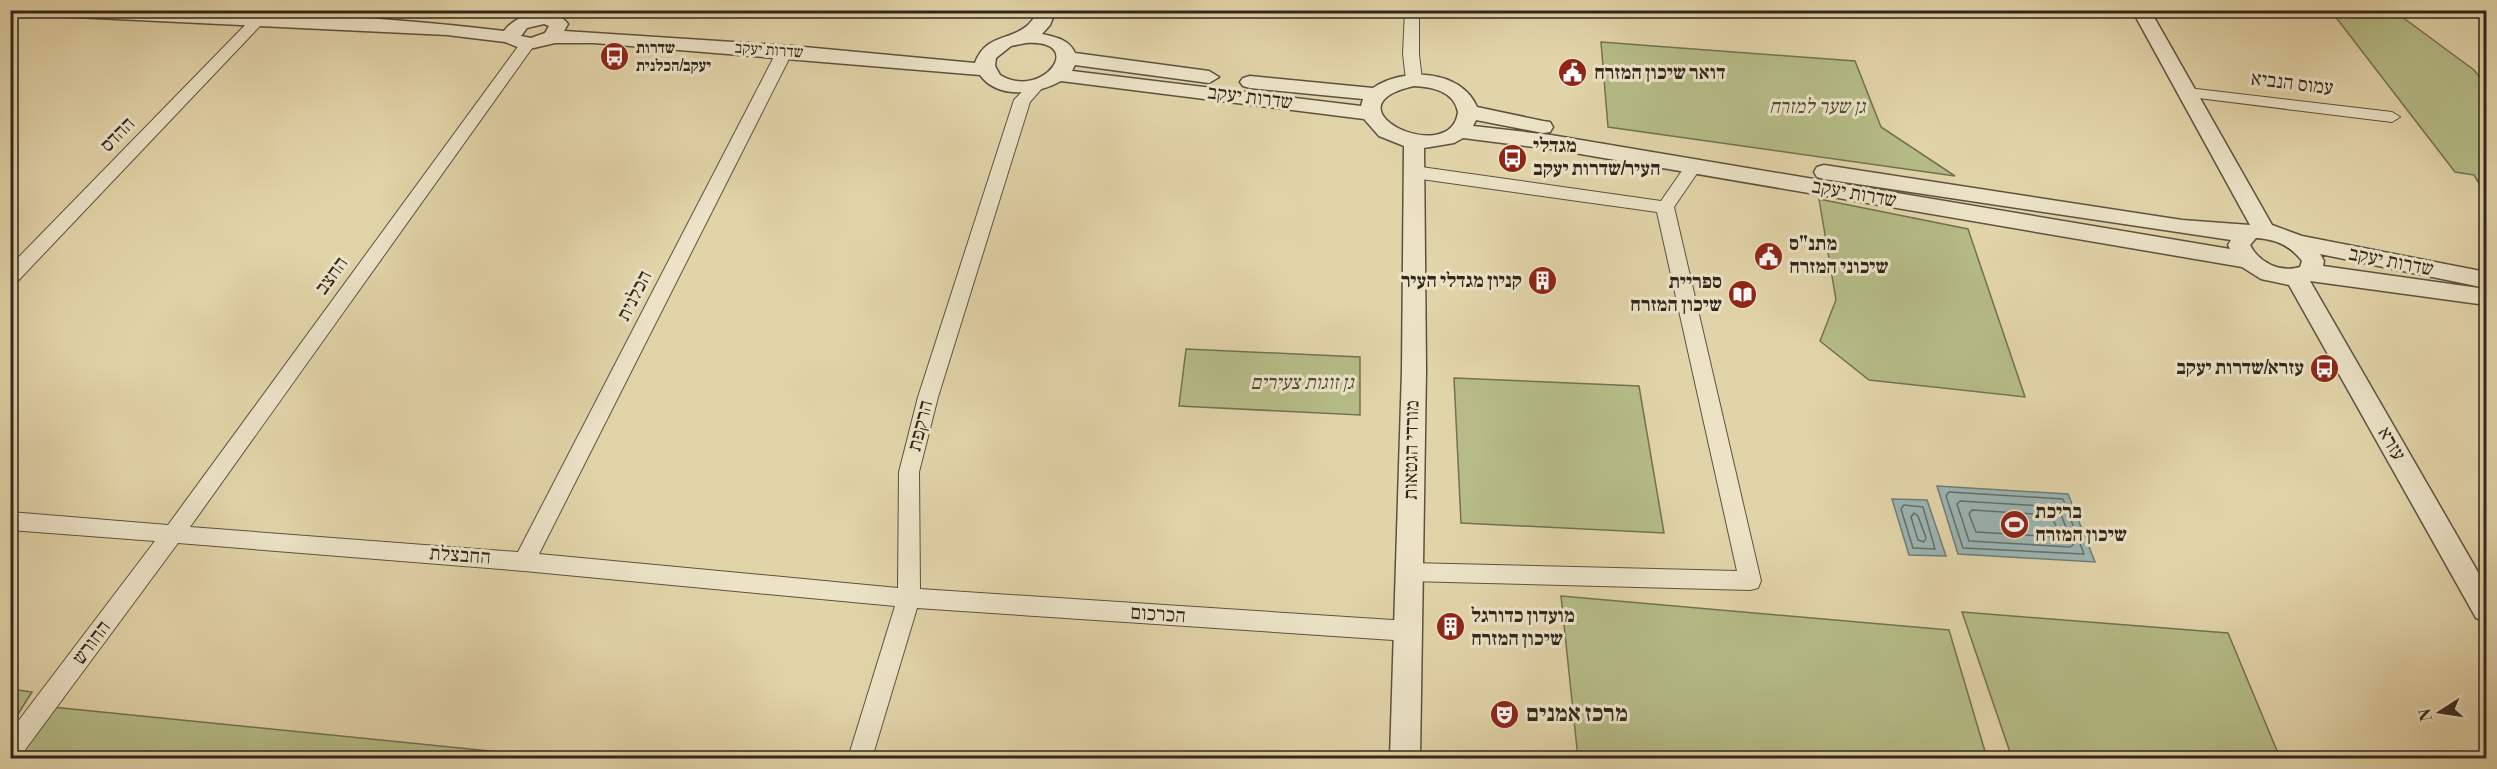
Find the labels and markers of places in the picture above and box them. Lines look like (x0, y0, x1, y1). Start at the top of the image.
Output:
place label: שדרות יעקב/הכלנית (636, 38, 711, 76)
bus stop icon: שדרות יעקב/הכלנית (599, 41, 631, 73)
public building icon: דואר שיכון המזרח (1557, 57, 1589, 89)
place label: דואר שיכון המזרח (1594, 61, 1726, 86)
place label: מגדלי העיר/שדרות יעקב (1533, 134, 1661, 182)
bus stop icon: מגדלי העיר/שדרות יעקב (1496, 142, 1528, 174)
place label: מתנ"ס שיכוני המזרח (1789, 232, 1889, 280)
public building icon: מתנ"ס שיכוני המזרח (1752, 240, 1784, 272)
building icon: קניון מגדלי העיר (1527, 265, 1559, 297)
place label: קניון מגדלי העיר (1401, 269, 1522, 294)
place label: ספריית שיכון המזרח (1630, 270, 1722, 318)
library icon: ספריית שיכון המזרח (1727, 278, 1759, 310)
bus stop icon: עזרא/שדרות יעקב (2309, 352, 2341, 384)
place label: עזרא/שדרות יעקב (2176, 356, 2304, 381)
place label: בריכת שיכון המזרח (2035, 500, 2127, 548)
sports icon: בריכת שיכון המזרח (1998, 508, 2030, 540)
place label: מועדון כדורגל שיכון המזרח (1471, 604, 1575, 652)
building icon: מועדון כדורגל שיכון המזרח (1434, 611, 1466, 643)
theatre icon: מרכז אמנים (1489, 698, 1521, 730)
place label: מרכז אמנים (1526, 699, 1628, 729)

